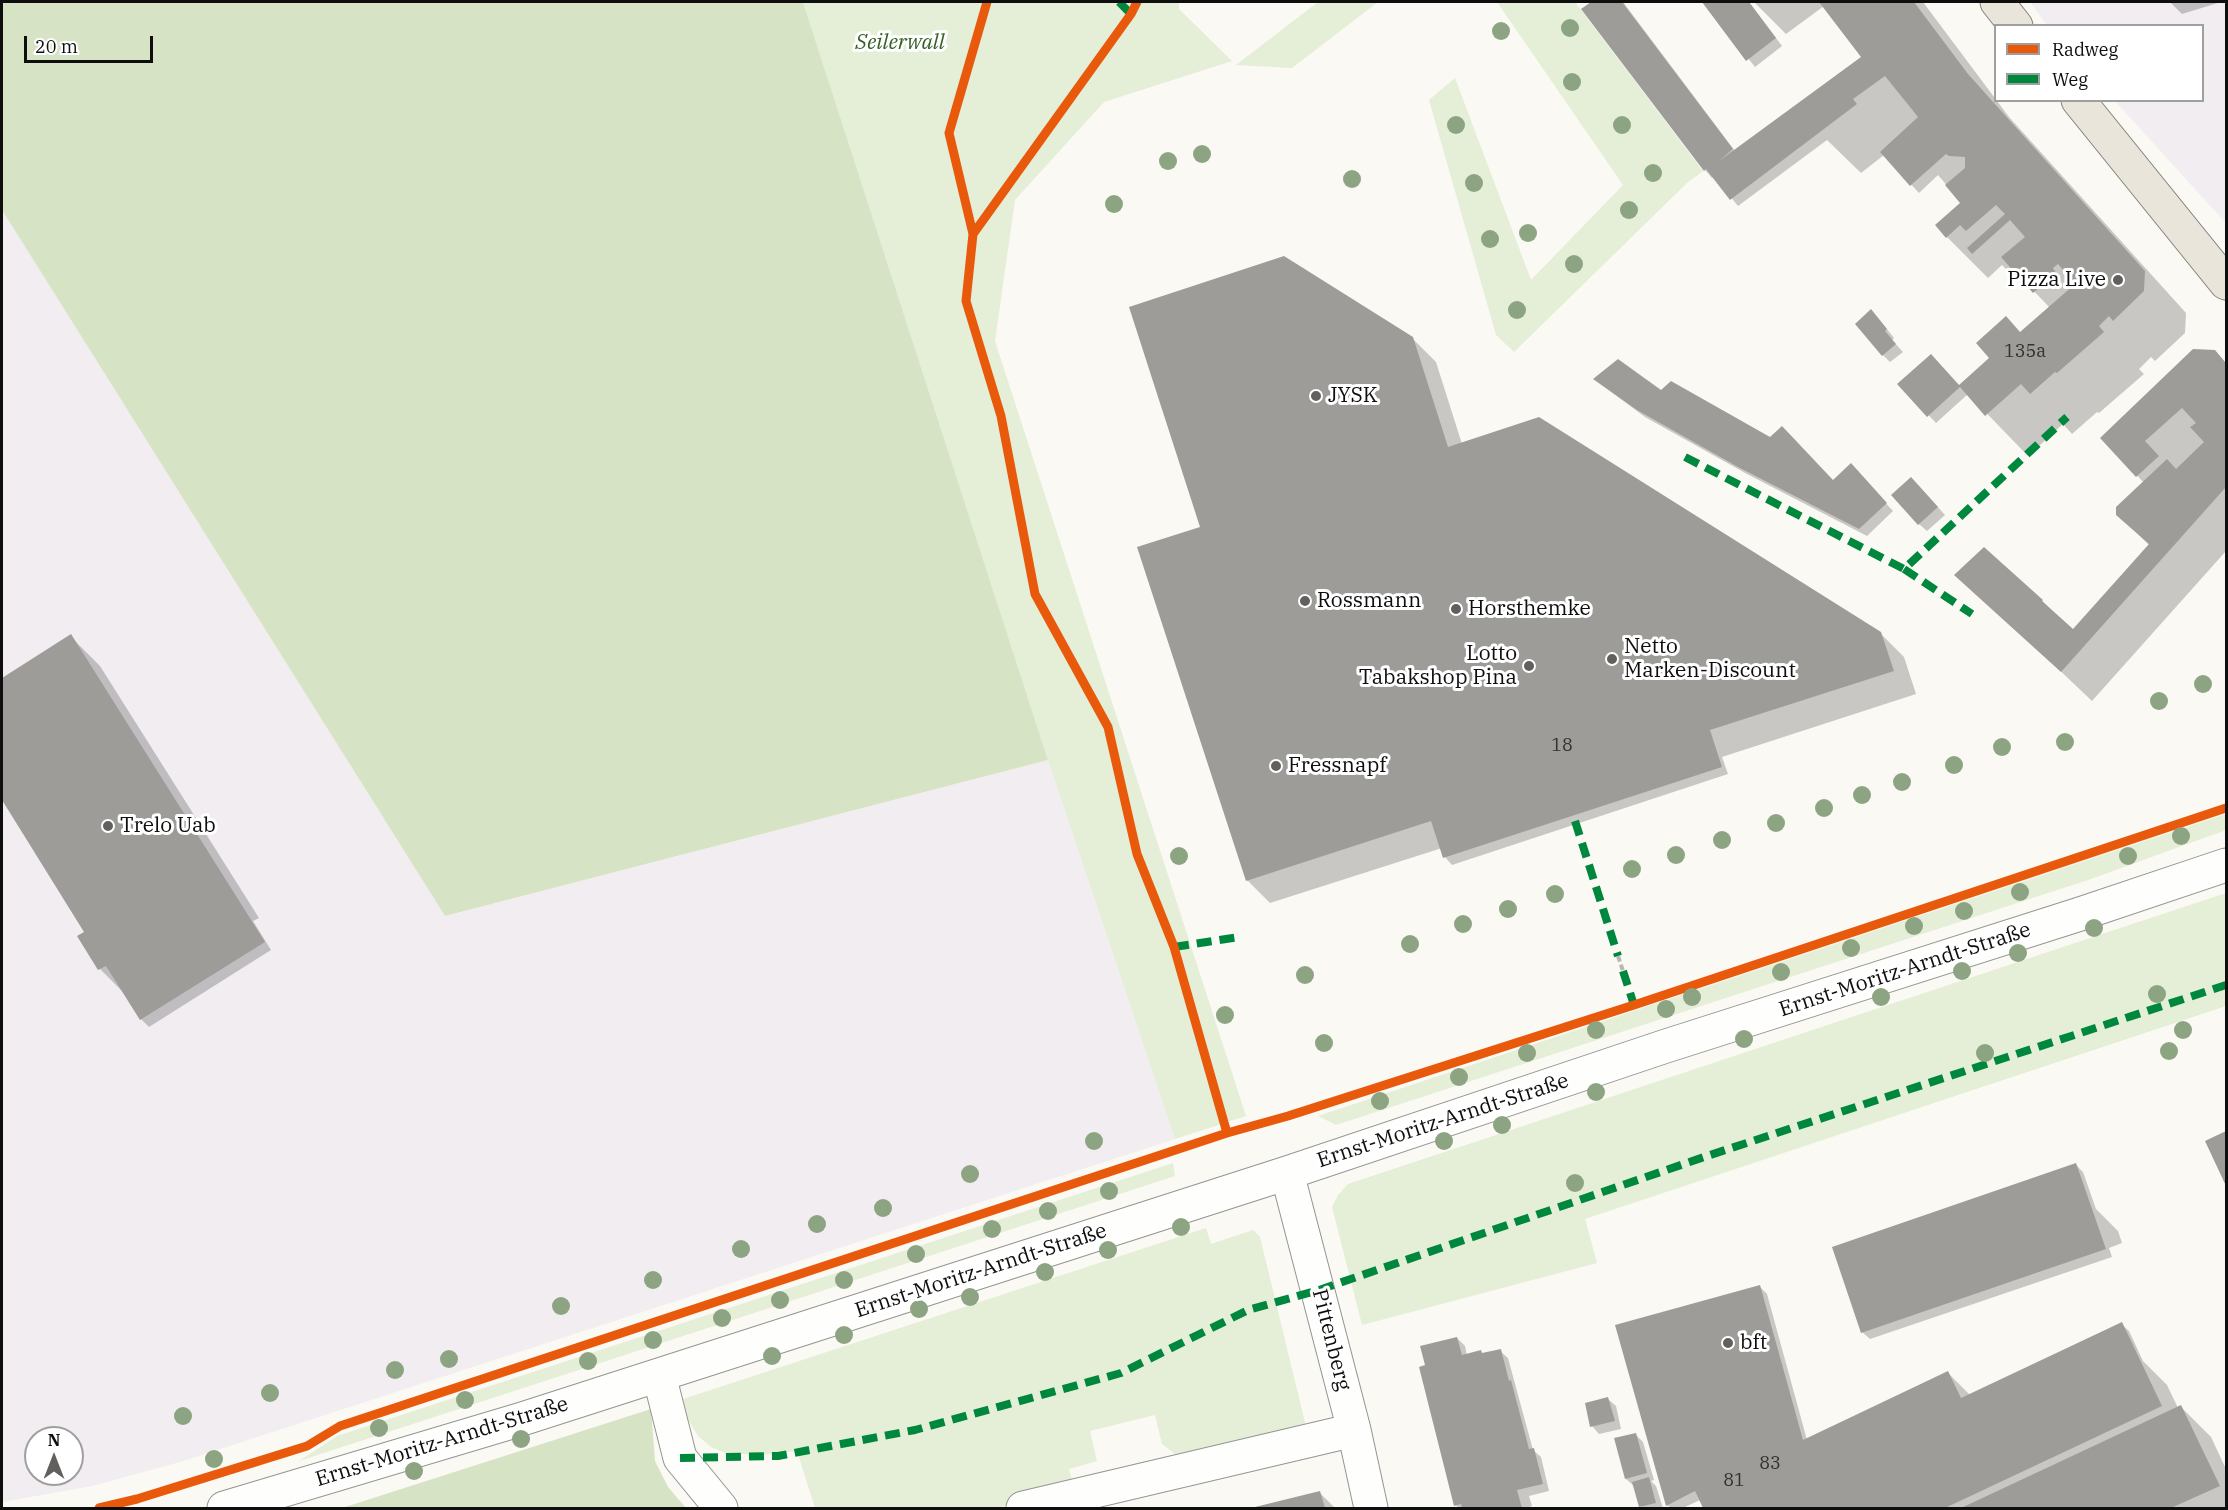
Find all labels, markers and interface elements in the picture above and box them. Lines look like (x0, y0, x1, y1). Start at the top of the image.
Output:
scale bar (27, 24, 156, 62)
legend (1994, 24, 2204, 102)
park label: Seilerwall (855, 30, 945, 56)
text: 20 m (35, 35, 78, 58)
text: Radweg (2052, 38, 2118, 61)
text: Weg (2052, 68, 2088, 91)
place label: Pizza Live (2007, 267, 2106, 293)
marker: Pizza Live (2111, 273, 2125, 287)
house number: 135a (2004, 341, 2046, 363)
place label: JYSK (1328, 383, 1378, 409)
marker: JYSK (1309, 389, 1323, 403)
place label: Rossmann (1317, 588, 1421, 614)
marker: Rossmann (1298, 594, 1312, 608)
place label: Horsthemke (1468, 596, 1591, 622)
marker: Horsthemke (1449, 602, 1463, 616)
place label: Netto Marken-Discount (1624, 634, 1796, 684)
place label: Lotto Tabakshop Pina (1359, 641, 1517, 691)
marker: Netto Marken-Discount (1605, 652, 1619, 666)
marker: Lotto Tabakshop Pina (1522, 659, 1536, 673)
house number: 18 (1551, 735, 1573, 757)
place label: Fressnapf (1288, 753, 1386, 779)
marker: Fressnapf (1269, 759, 1283, 773)
place label: Trelo Uab (120, 813, 216, 839)
marker: Trelo Uab (101, 819, 115, 833)
street label: Ernst-Moritz-Arndt-Straße (1776, 917, 2034, 1023)
street label: Ernst-Moritz-Arndt-Straße (1314, 1068, 1572, 1174)
street label: Ernst-Moritz-Arndt-Straße (852, 1218, 1110, 1324)
street label: Pittenberg (1306, 1287, 1356, 1393)
place label: bft (1740, 1330, 1767, 1356)
marker: bft (1721, 1336, 1735, 1350)
street label: Ernst-Moritz-Arndt-Straße (313, 1392, 571, 1492)
north arrow (24, 1426, 84, 1486)
text: N (48, 1430, 60, 1450)
house number: 83 (1759, 1453, 1781, 1475)
house number: 81 (1723, 1470, 1745, 1492)

